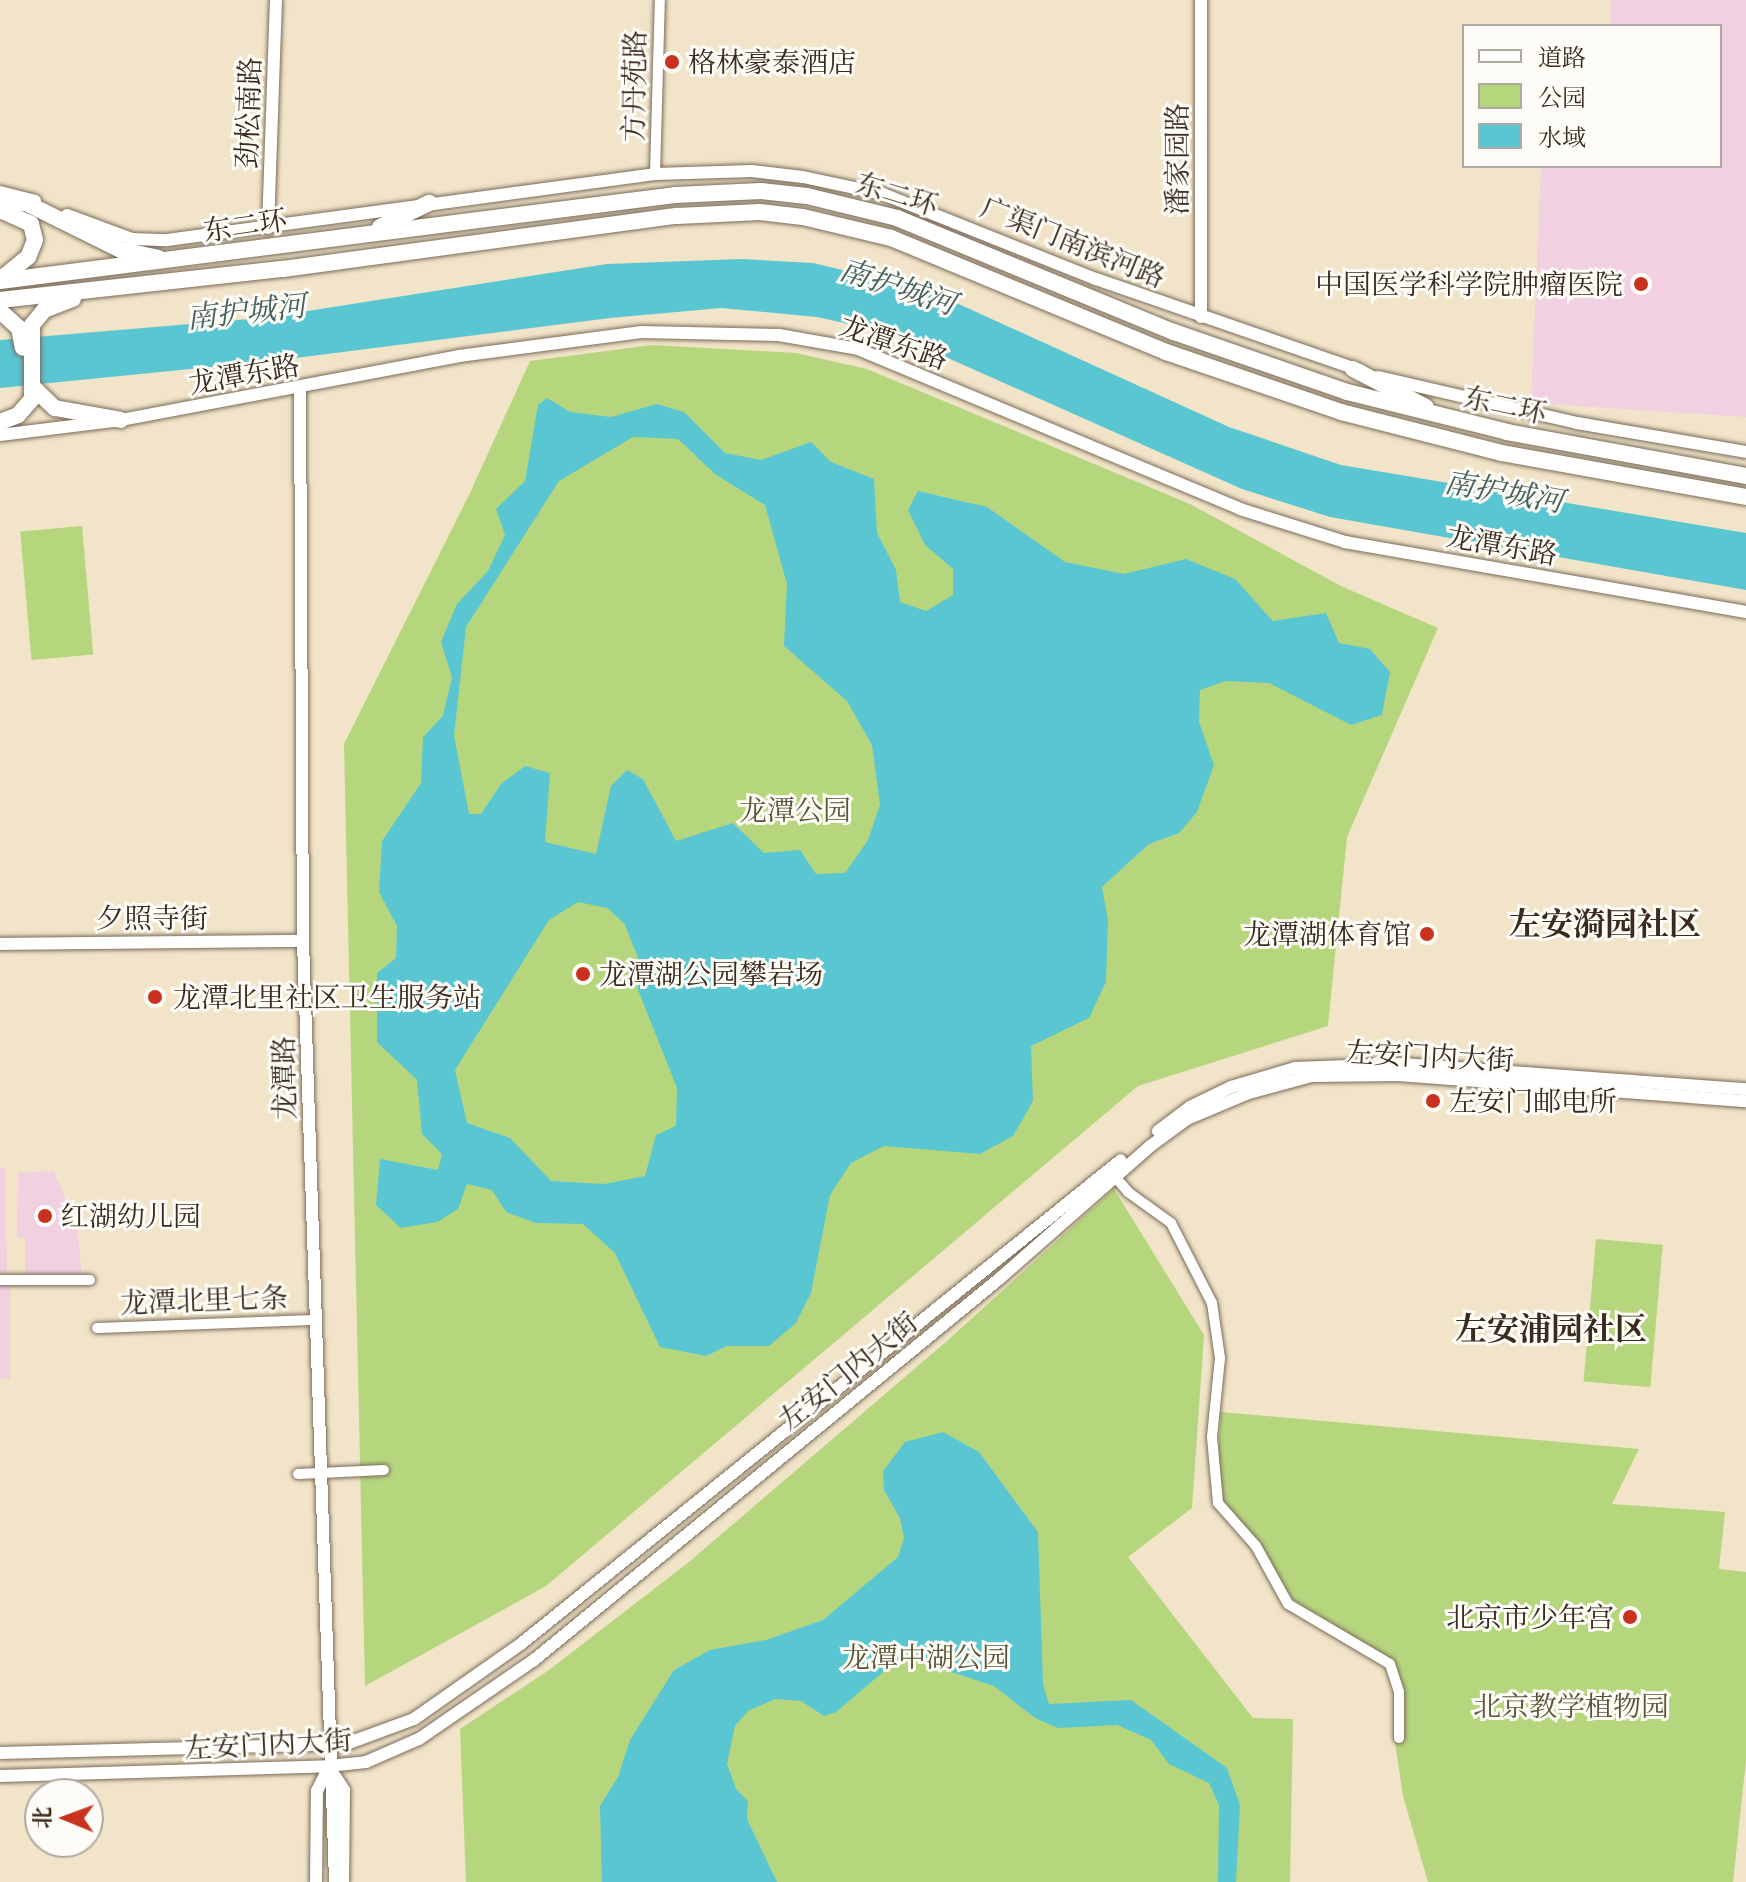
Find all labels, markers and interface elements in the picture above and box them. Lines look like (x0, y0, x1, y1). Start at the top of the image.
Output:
legend (1462, 24, 1722, 168)
street label: 方丹苑路 (616, 30, 652, 142)
text: 道路 (1538, 40, 1586, 75)
place label: 格林豪泰酒店 (688, 45, 856, 79)
marker: 格林豪泰酒店 (663, 53, 681, 71)
street label: 劲松南路 (229, 56, 267, 170)
text: 公园 (1538, 80, 1586, 115)
street label: 潘家园路 (1160, 103, 1194, 215)
text: 水域 (1538, 120, 1586, 155)
street label: 东二环 (852, 166, 942, 222)
street label: 广渠门南滨河路 (976, 190, 1170, 294)
street label: 东二环 (201, 203, 289, 247)
water label: 南护城河 (835, 250, 961, 322)
place label: 中国医学科学院肿瘤医院 (1315, 267, 1623, 301)
marker: 中国医学科学院肿瘤医院 (1630, 273, 1652, 295)
water label: 南护城河 (184, 287, 308, 335)
street label: 龙潭东路 (836, 308, 952, 376)
street label: 龙潭东路 (186, 348, 302, 400)
street label: 东二环 (1460, 380, 1550, 430)
water label: 南护城河 (1442, 463, 1566, 519)
street label: 龙潭东路 (1444, 519, 1560, 571)
park label: 龙潭公园 (739, 793, 851, 827)
street label: 夕照寺街 (96, 901, 208, 935)
district label: 左安漪园社区 (1509, 905, 1701, 943)
place label: 龙潭湖体育馆 (1243, 917, 1411, 951)
marker: 龙潭湖体育馆 (1418, 925, 1436, 943)
place label: 龙潭湖公园攀岩场 (599, 957, 823, 991)
marker: 龙潭湖公园攀岩场 (574, 965, 592, 983)
place label: 龙潭北里社区卫生服务站 (173, 980, 481, 1014)
marker: 龙潭北里社区卫生服务站 (144, 986, 166, 1008)
street label: 左安门内大街 (1345, 1035, 1515, 1077)
street label: 龙潭路 (266, 1036, 302, 1120)
place label: 左安门邮电所 (1449, 1084, 1617, 1118)
marker: 左安门邮电所 (1424, 1092, 1442, 1110)
place label: 红湖幼儿园 (61, 1199, 201, 1233)
marker: 红湖幼儿园 (36, 1207, 54, 1225)
street label: 龙潭北里七条 (119, 1280, 289, 1320)
street label: 左安门内大街 (772, 1305, 924, 1437)
district label: 左安浦园社区 (1455, 1310, 1647, 1348)
place label: 北京市少年宫 (1446, 1600, 1614, 1634)
marker: 北京市少年宫 (1621, 1608, 1639, 1626)
park label: 龙潭中湖公园 (842, 1640, 1010, 1674)
park label: 北京教学植物园 (1473, 1689, 1669, 1723)
street label: 左安门内大街 (183, 1723, 353, 1765)
north arrow (24, 1778, 104, 1858)
text: 北 (26, 1806, 58, 1829)

